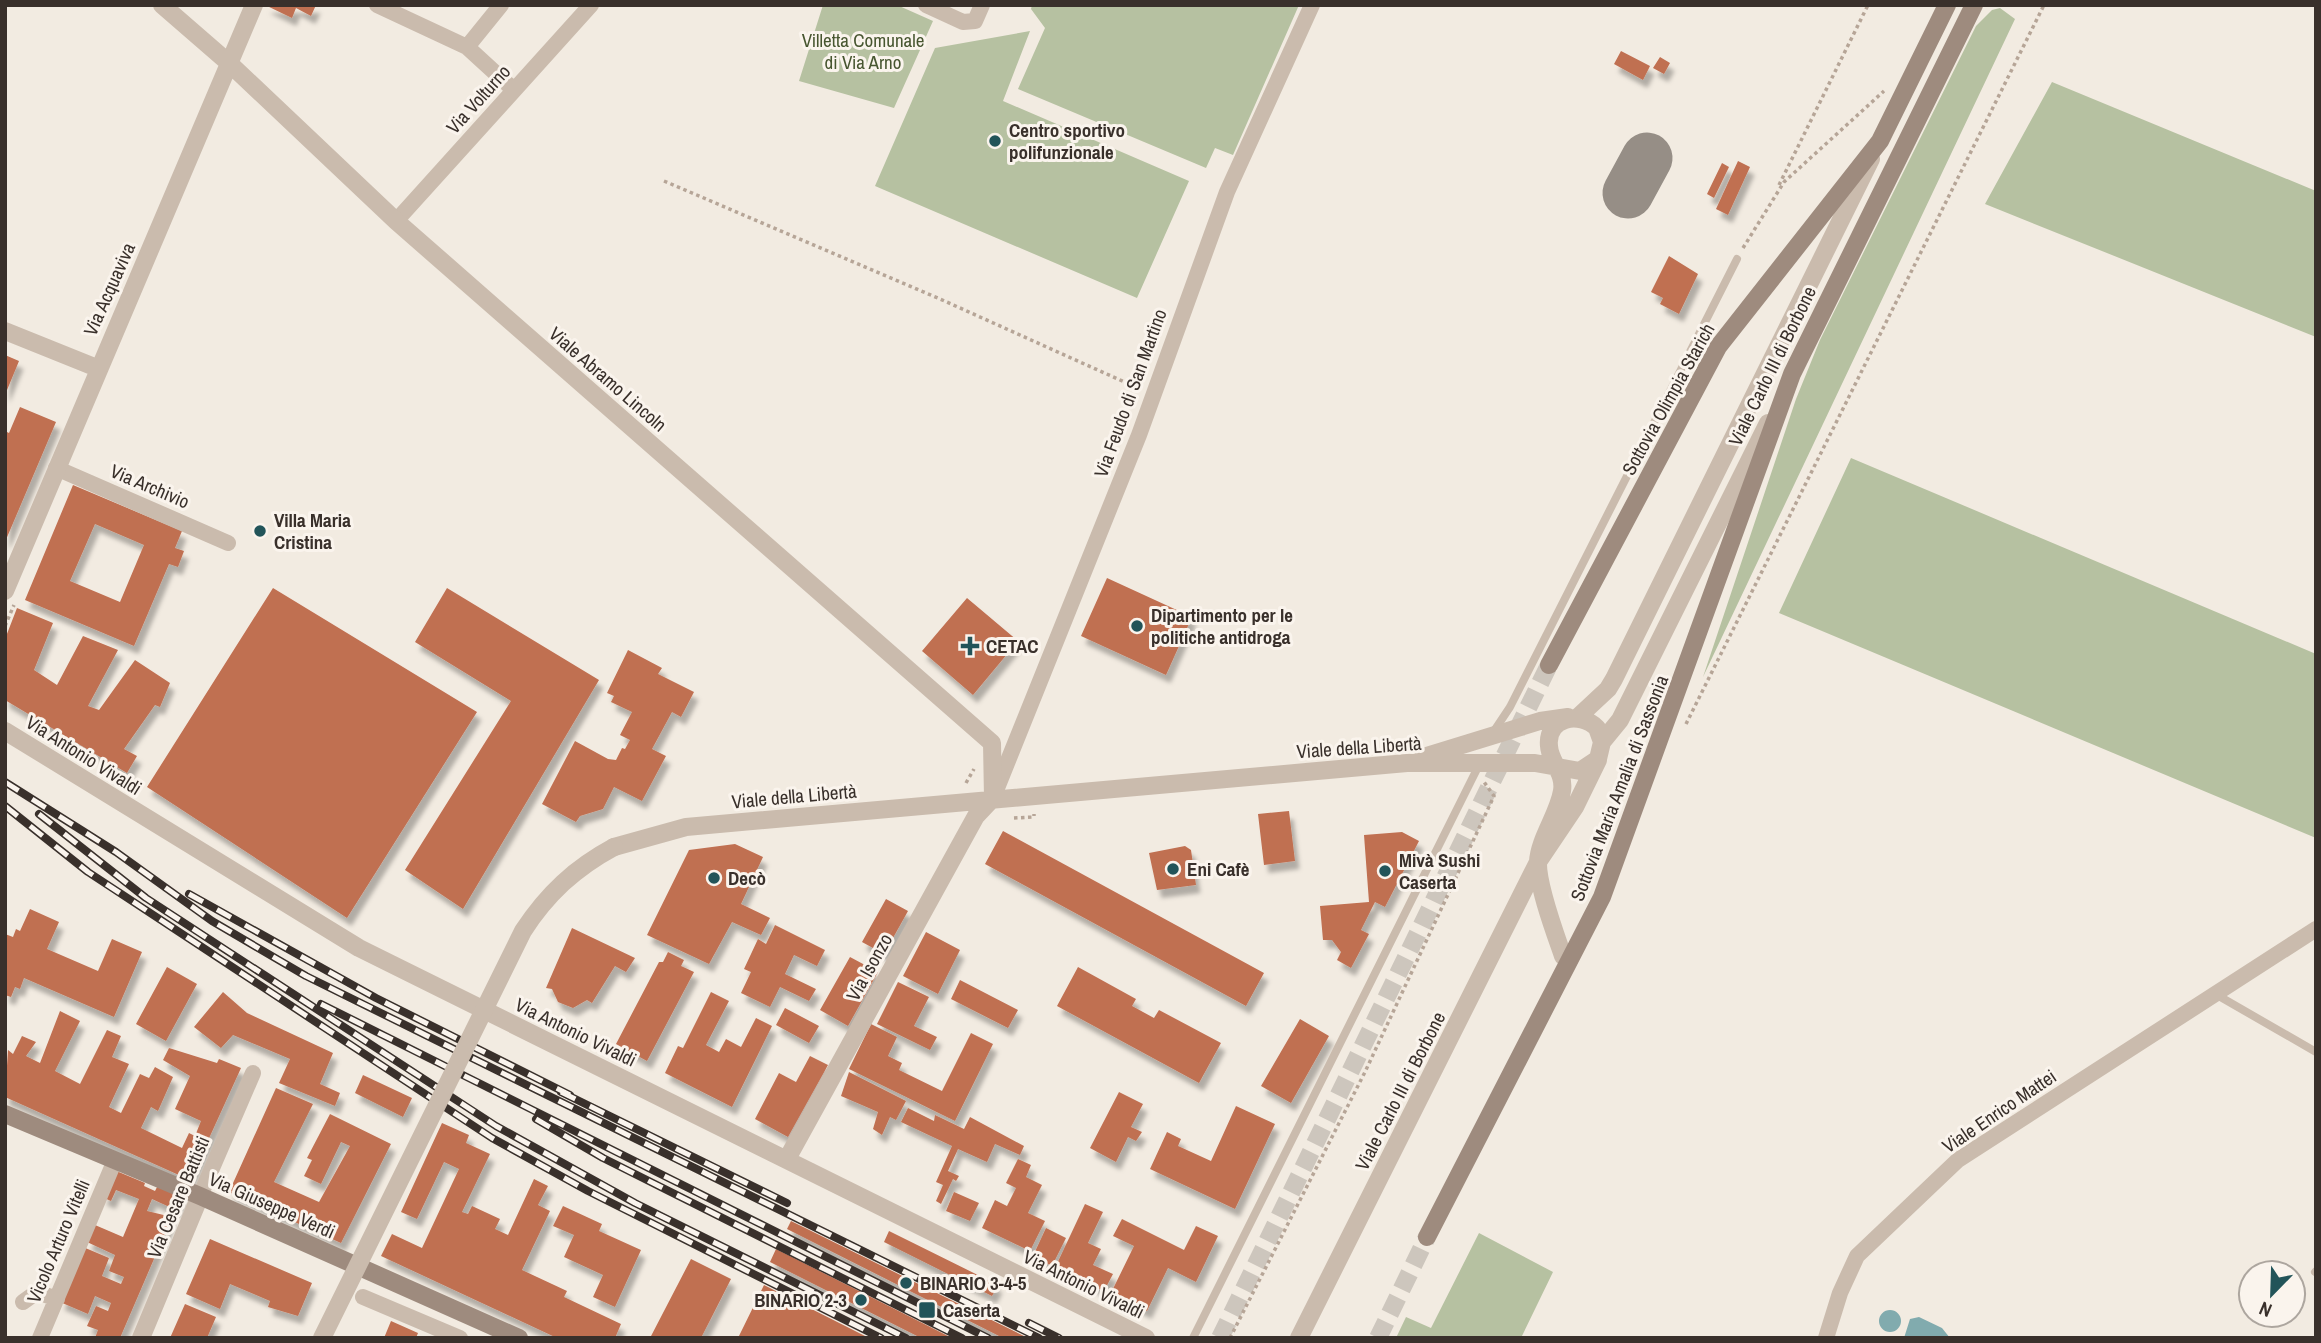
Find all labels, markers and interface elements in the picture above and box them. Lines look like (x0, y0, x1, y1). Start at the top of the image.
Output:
park label: Villetta Comunale di Via Arno (802, 27, 924, 75)
street label: Via Volturno (440, 59, 516, 139)
place label: Centro sportivo polifunzionale (1009, 117, 1125, 165)
marker: Centro sportivo polifunzionale (987, 133, 1003, 149)
street label: Via Acquaviva (77, 238, 141, 340)
street label: Viale Carlo III di Borbone (1722, 282, 1822, 450)
street label: Via Feudo di San Martino (1087, 305, 1173, 481)
street label: Sottovia Olimpia Starich (1615, 318, 1721, 480)
street label: Viale Abramo Lincoln (544, 321, 672, 437)
street label: Via Archivio (106, 458, 194, 514)
place label: Villa Maria Cristina (274, 507, 351, 555)
marker: Villa Maria Cristina (252, 523, 268, 539)
place label: Dipartimento per le politiche antidroga (1151, 602, 1293, 650)
marker: Dipartimento per le politiche antidroga (1129, 618, 1145, 634)
place label: CETAC (986, 633, 1039, 659)
marker: CETAC (960, 636, 980, 656)
street label: Sottovia Maria Amalia di Sassonia (1564, 671, 1674, 905)
street label: Via Antonio Vivaldi (21, 709, 147, 801)
street label: Viale della Libertà (1296, 730, 1423, 764)
street label: Viale della Libertà (730, 778, 858, 814)
place label: Mivà Sushi Caserta (1399, 847, 1480, 895)
place label: Eni Cafè (1187, 856, 1250, 882)
marker: Eni Cafè (1165, 861, 1181, 877)
marker: Mivà Sushi Caserta (1377, 863, 1393, 879)
place label: Decò (728, 865, 766, 891)
marker: Decò (706, 870, 722, 886)
street label: Via Isonzo (840, 929, 898, 1005)
street label: Via Antonio Vivaldi (511, 991, 641, 1073)
street label: Viale Carlo III di Borbone (1349, 1007, 1451, 1175)
street label: Viale Enrico Mattei (1937, 1063, 2061, 1159)
street label: Via Cesare Battisti (141, 1132, 215, 1262)
street label: Via Giuseppe Verdi (205, 1166, 339, 1244)
street label: Vicolo Arturo Vitelli (20, 1175, 96, 1307)
street label: Via Antonio Vivaldi (1019, 1243, 1149, 1325)
north arrow (2237, 1259, 2307, 1329)
place label: BINARIO 3-4-5 (920, 1270, 1027, 1296)
marker: BINARIO 3-4-5 (898, 1275, 914, 1291)
place label: BINARIO 2-3 (754, 1287, 847, 1313)
marker: BINARIO 2-3 (853, 1292, 869, 1308)
text: N (2255, 1295, 2276, 1324)
place label: Caserta (943, 1297, 1000, 1323)
marker: Caserta (917, 1300, 937, 1320)

